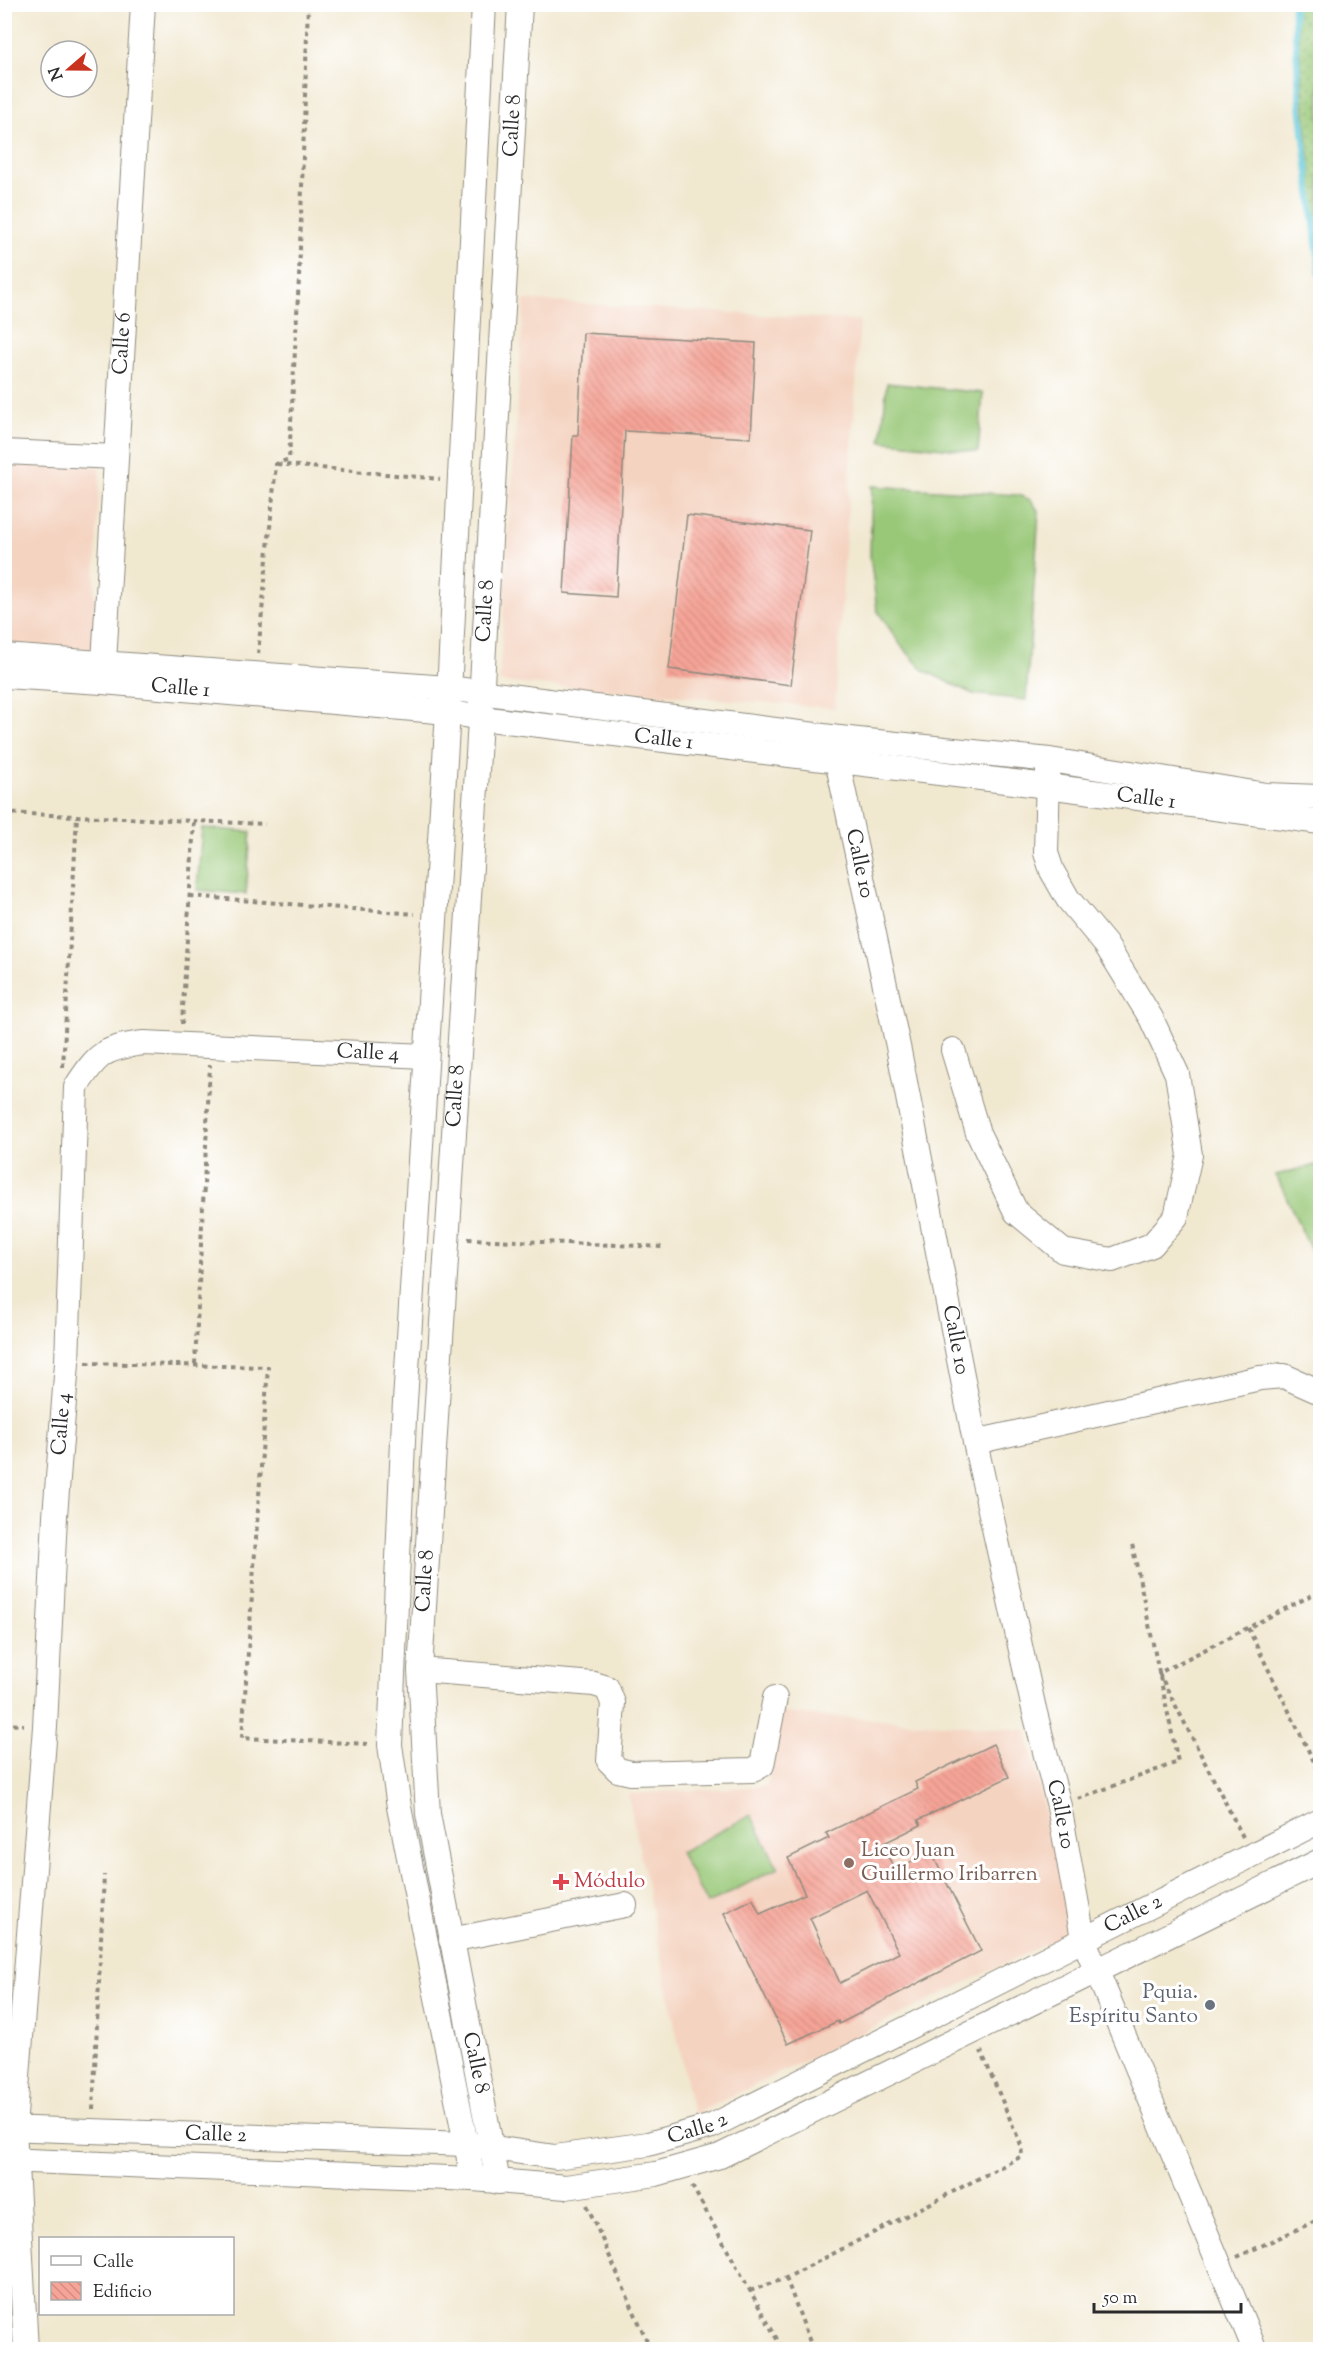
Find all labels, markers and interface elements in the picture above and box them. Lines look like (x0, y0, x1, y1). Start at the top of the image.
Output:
north arrow (39, 39, 99, 99)
text: N (44, 63, 70, 83)
street label: Calle 8 (496, 94, 530, 158)
street label: Calle 6 (106, 311, 140, 376)
street label: Calle 8 (469, 579, 503, 643)
street label: Calle 1 (150, 671, 211, 706)
street label: Calle 1 (632, 722, 695, 758)
street label: Calle 1 (1115, 780, 1177, 818)
street label: Calle 10 (837, 826, 881, 901)
street label: Calle 4 (336, 1037, 400, 1070)
street label: Calle 8 (439, 1064, 473, 1128)
street label: Calle 10 (934, 1303, 977, 1377)
street label: Calle 4 (45, 1392, 80, 1456)
street label: Calle 8 (409, 1549, 443, 1613)
street label: Calle 10 (1038, 1776, 1082, 1852)
place label: Liceo Juan Guillermo Iribarren (861, 1836, 1038, 1890)
marker: Liceo Juan Guillermo Iribarren (842, 1856, 856, 1870)
place label: Módulo (574, 1867, 645, 1897)
marker: Módulo (552, 1873, 570, 1891)
street label: Calle 2 (1099, 1887, 1168, 1942)
place label: Pquia. Espíritu Santo (1069, 1978, 1198, 2032)
marker: Pquia. Espíritu Santo (1203, 1998, 1217, 2012)
street label: Calle 8 (454, 2029, 496, 2097)
street label: Calle 2 (664, 2105, 734, 2153)
street label: Calle 2 (184, 2119, 248, 2151)
legend (39, 2237, 234, 2315)
text: Calle (93, 2250, 134, 2276)
scale bar (1094, 2276, 1241, 2314)
text: Edificio (93, 2280, 152, 2306)
text: 50 m (1102, 2286, 1138, 2312)

